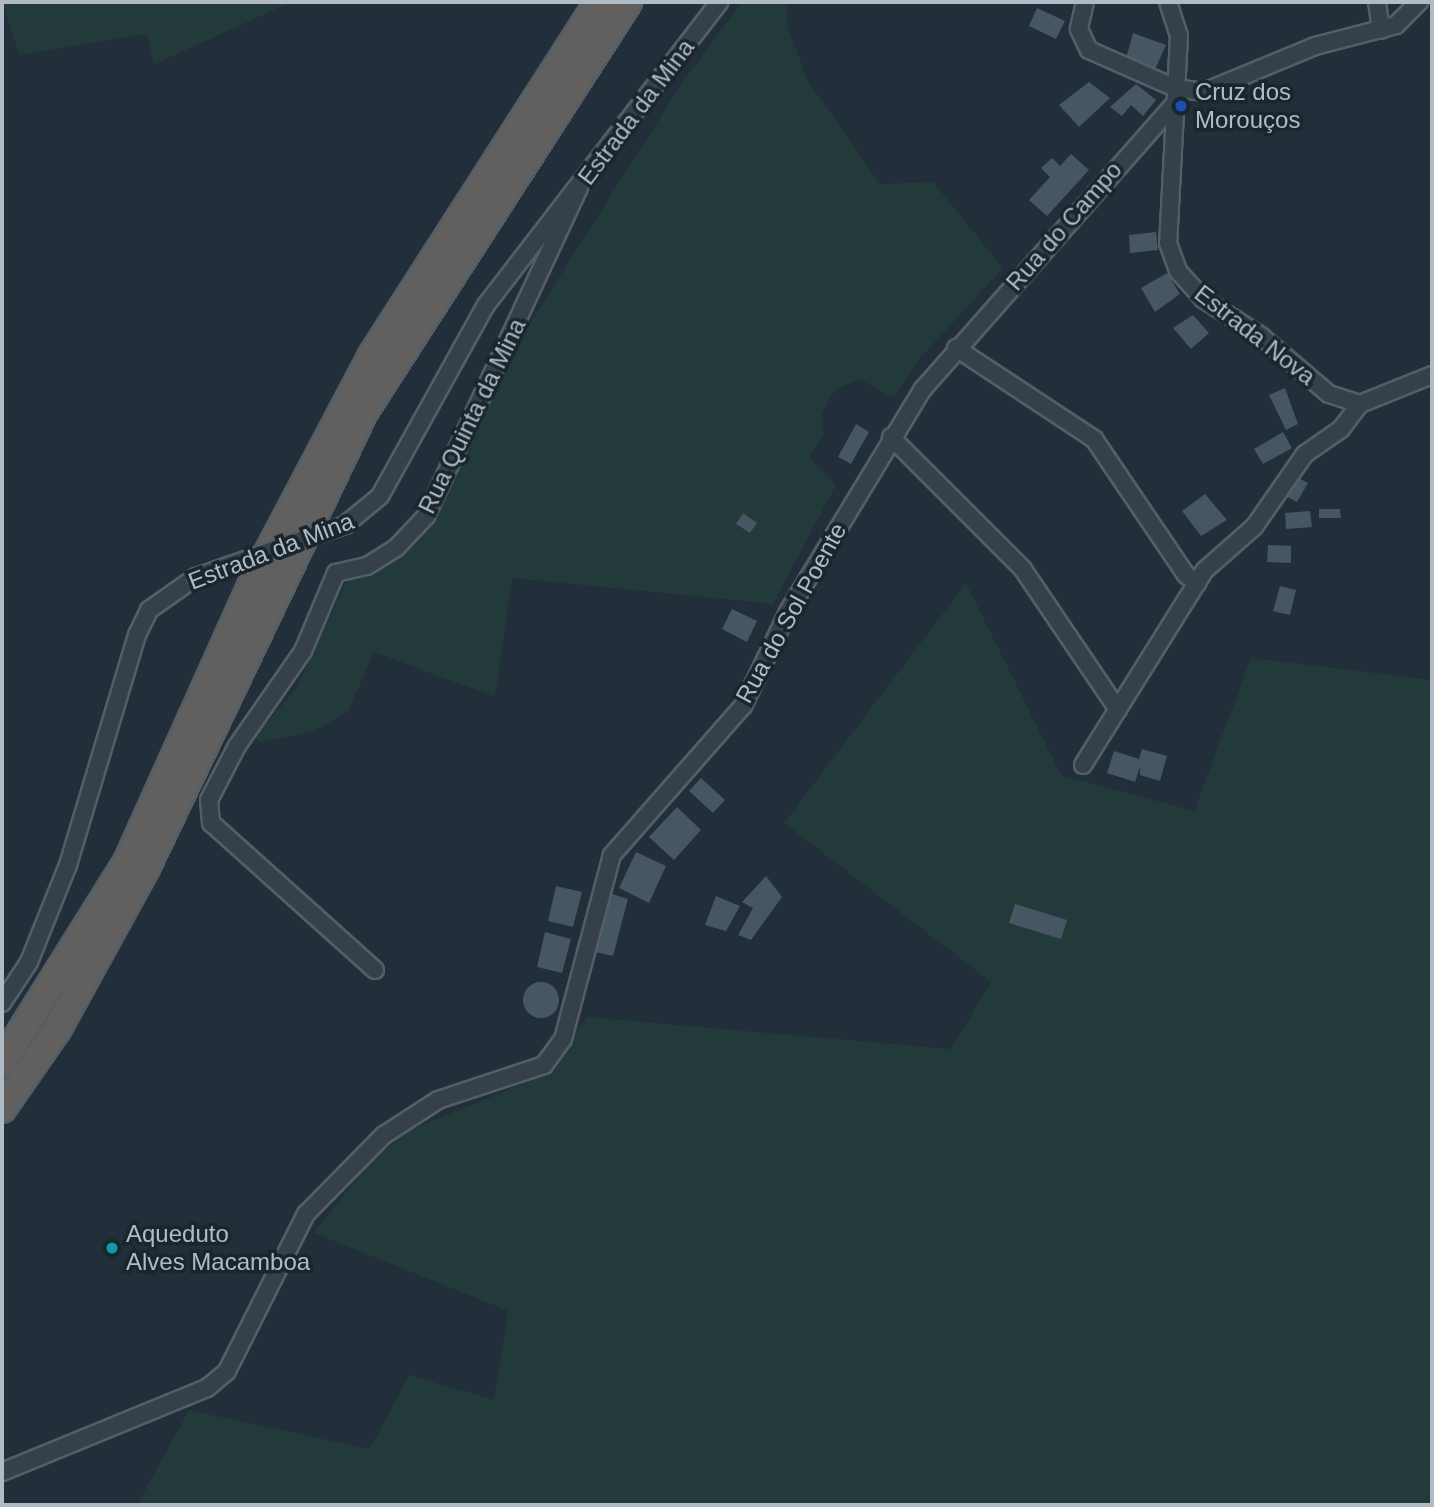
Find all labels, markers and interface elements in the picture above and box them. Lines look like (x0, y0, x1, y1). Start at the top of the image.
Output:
street label: Estrada da Mina (572, 34, 700, 190)
place label: Cruz dos Morouços (1195, 78, 1300, 134)
marker: Cruz dos Morouços (1173, 98, 1189, 114)
street label: Rua do Campo (1000, 156, 1128, 296)
street label: Estrada Nova (1189, 279, 1321, 391)
street label: Rua Quinta da Mina (412, 314, 532, 518)
street label: Estrada da Mina (184, 506, 358, 596)
street label: Rua do Sol Poente (730, 518, 852, 708)
place label: Aqueduto Alves Macamboa (126, 1220, 310, 1276)
marker: Aqueduto Alves Macamboa (104, 1240, 120, 1256)

